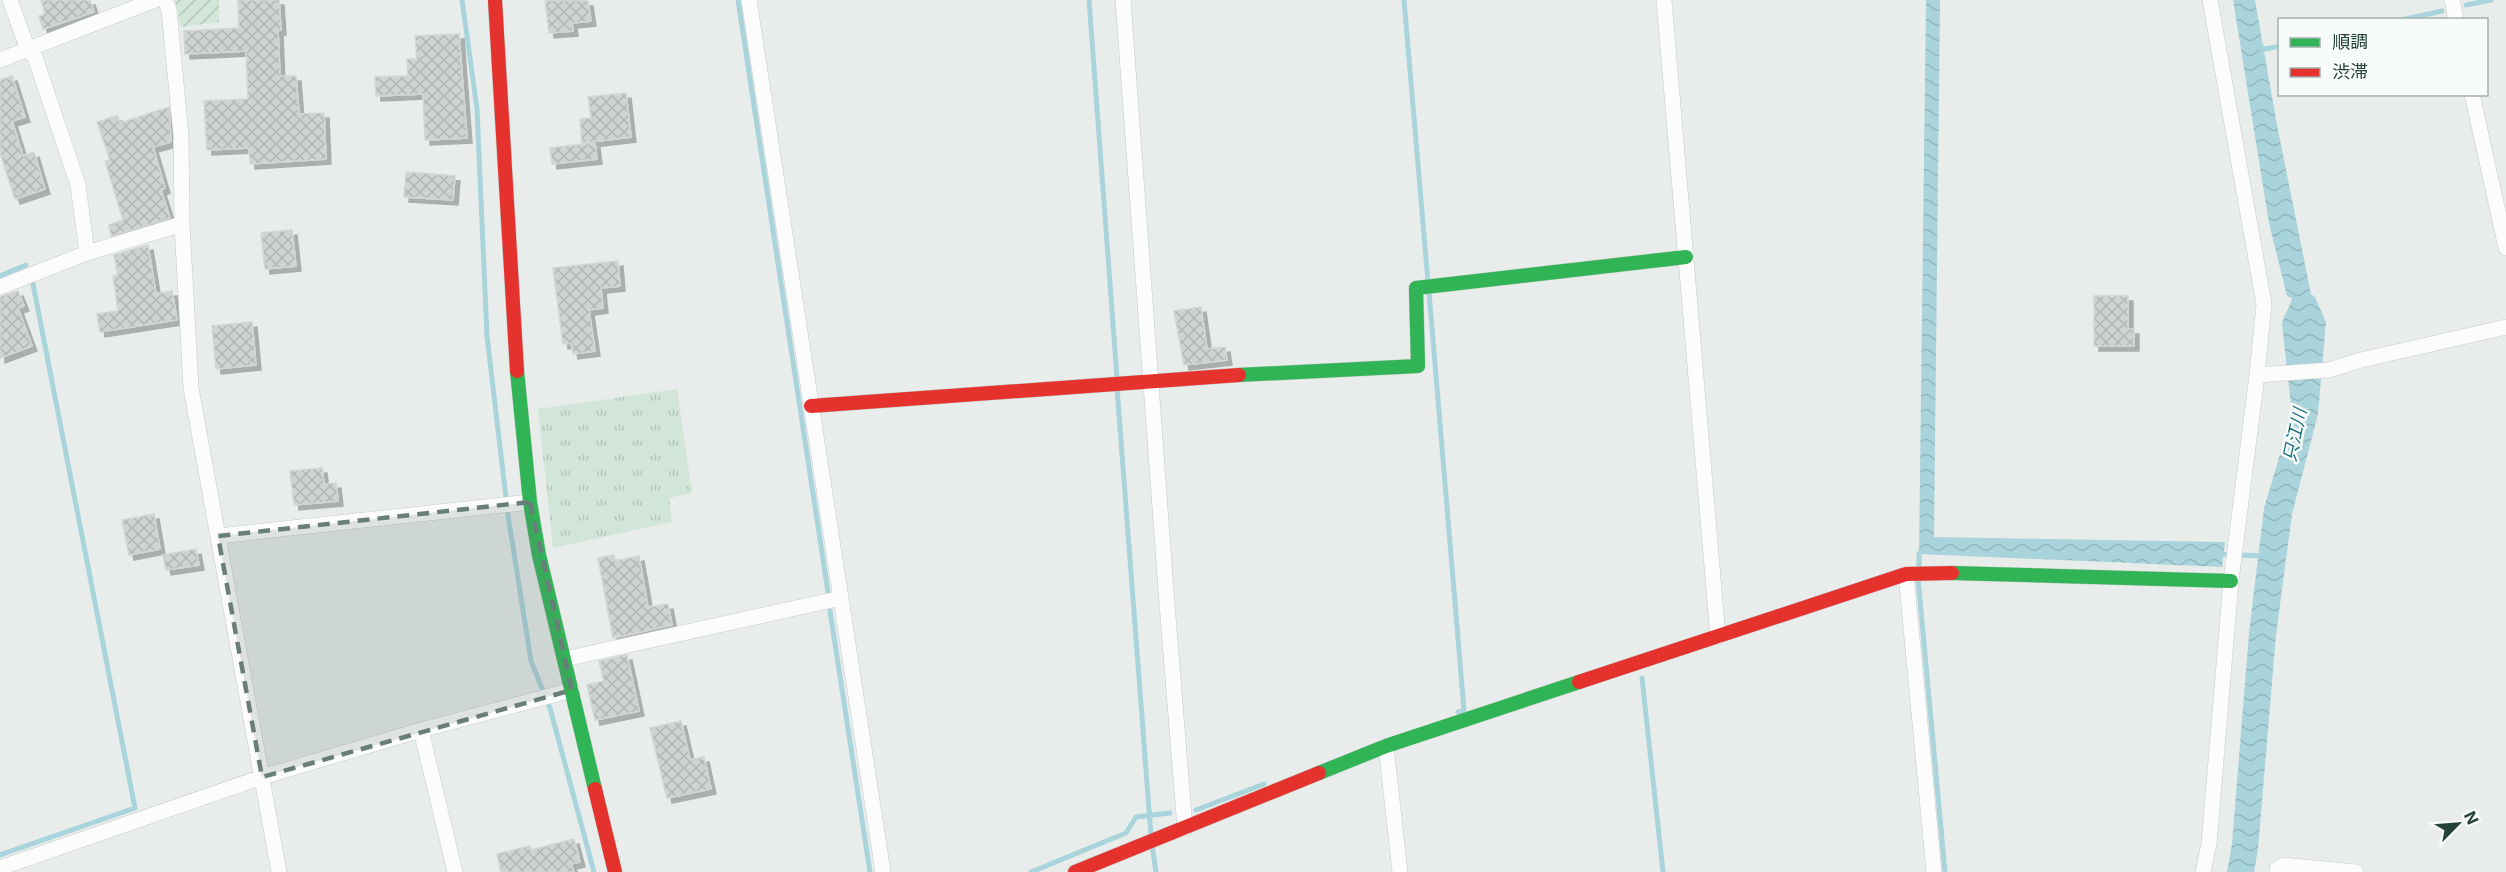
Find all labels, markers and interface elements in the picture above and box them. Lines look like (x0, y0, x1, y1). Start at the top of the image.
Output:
legend (2278, 18, 2488, 96)
text: 順調 (2332, 31, 2368, 52)
text: 渋滞 (2332, 61, 2368, 82)
water label: 只江川 (2279, 404, 2311, 463)
north arrow (2428, 794, 2488, 854)
text: N (2460, 808, 2483, 827)

